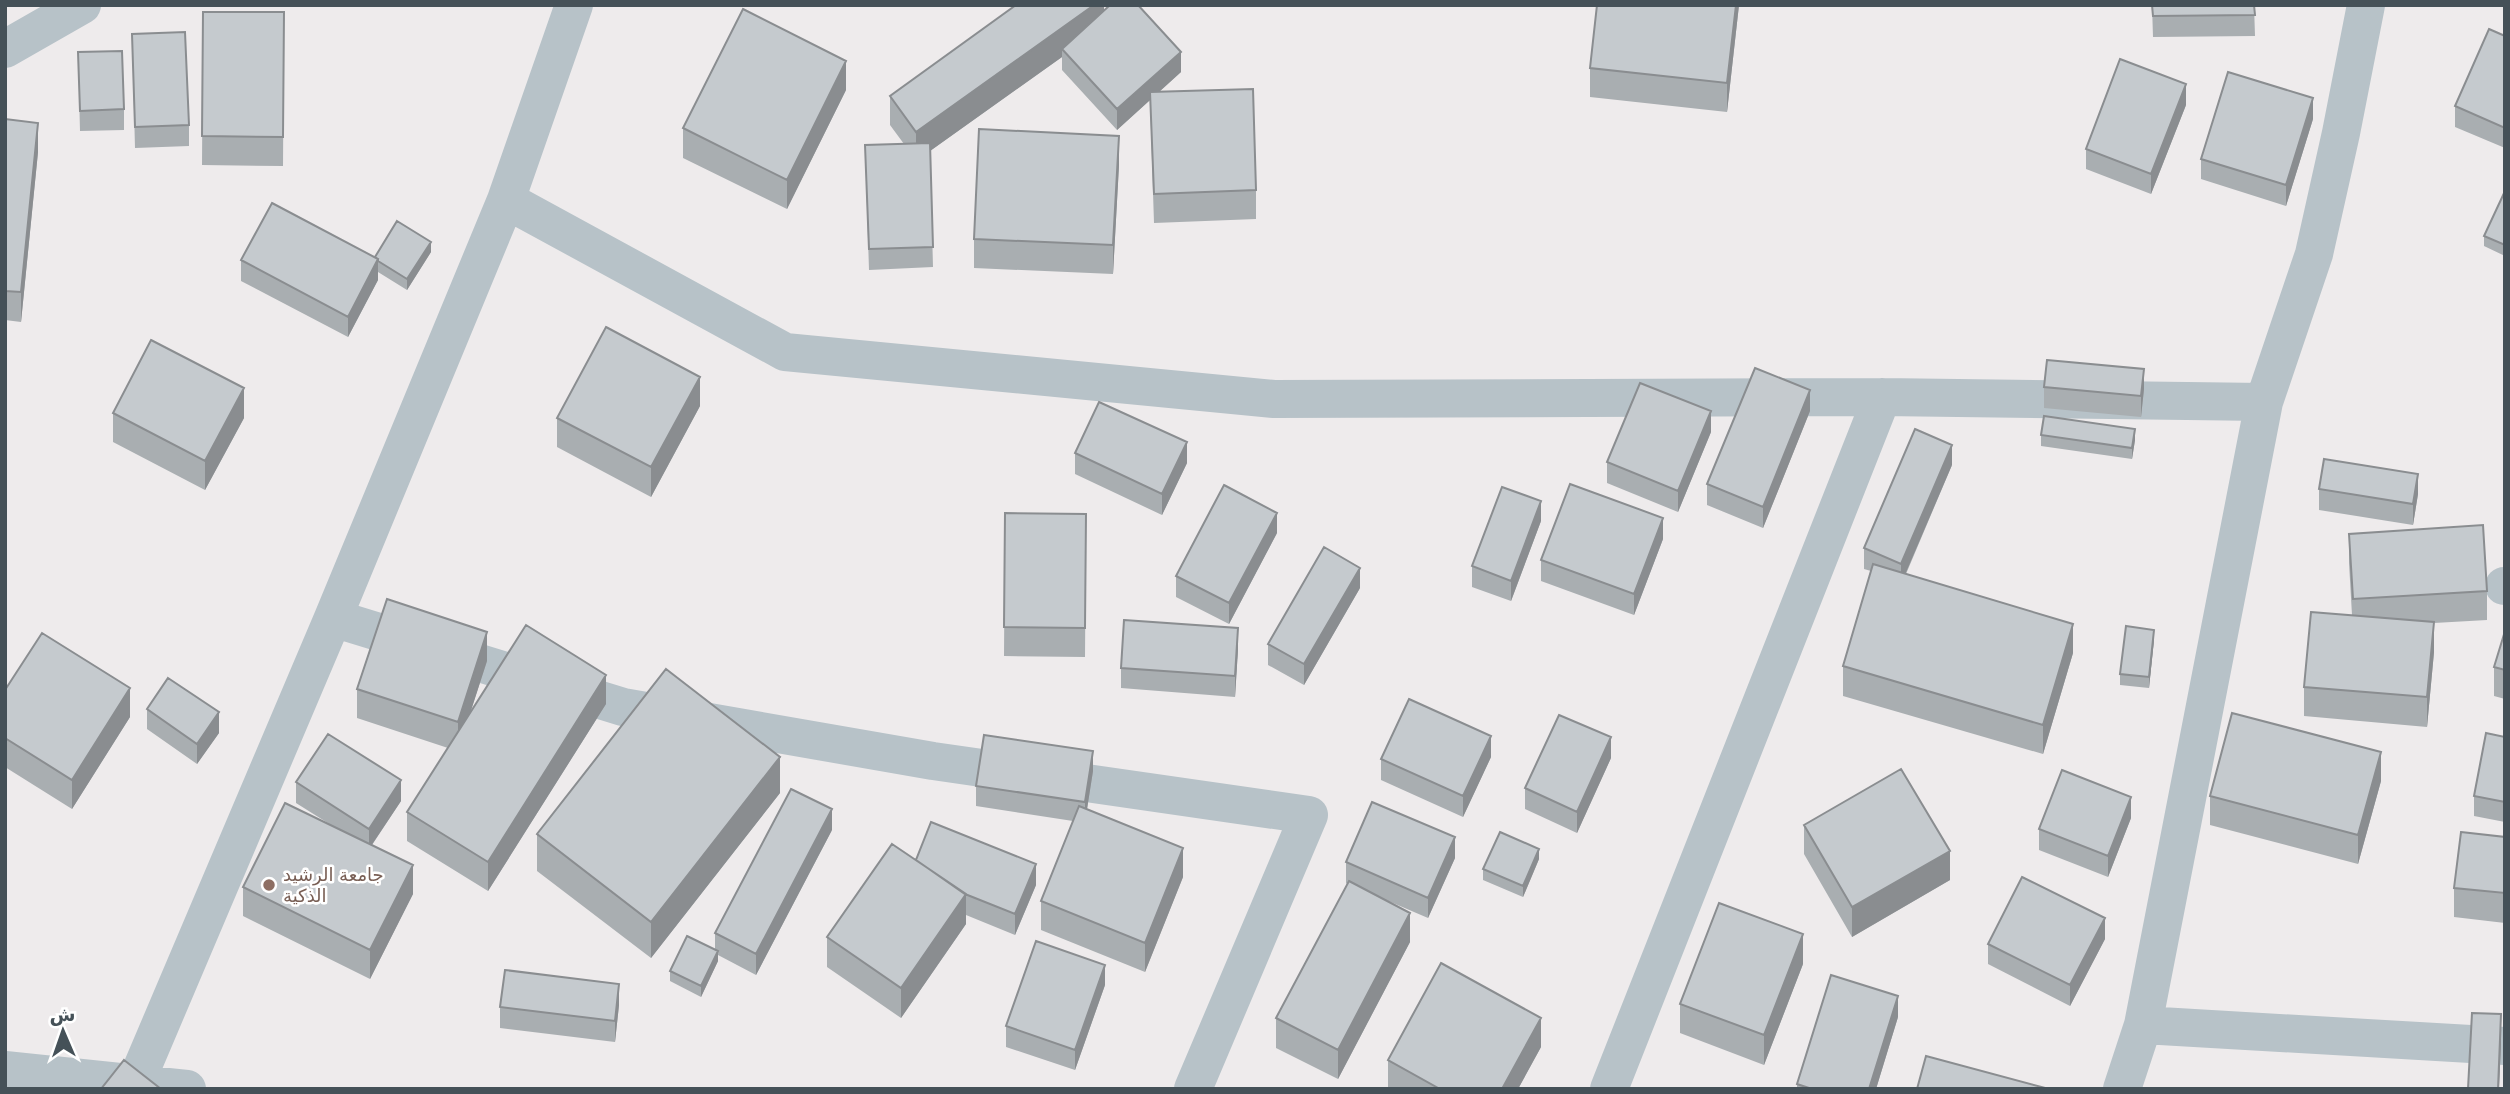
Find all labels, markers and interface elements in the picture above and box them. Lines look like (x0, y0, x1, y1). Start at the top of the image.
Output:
place label: جامعة الرشيد الذكية (283, 864, 384, 906)
marker: جامعة الرشيد الذكية (261, 877, 277, 893)
north arrow (28, 996, 98, 1066)
text: ش (49, 1003, 76, 1026)

